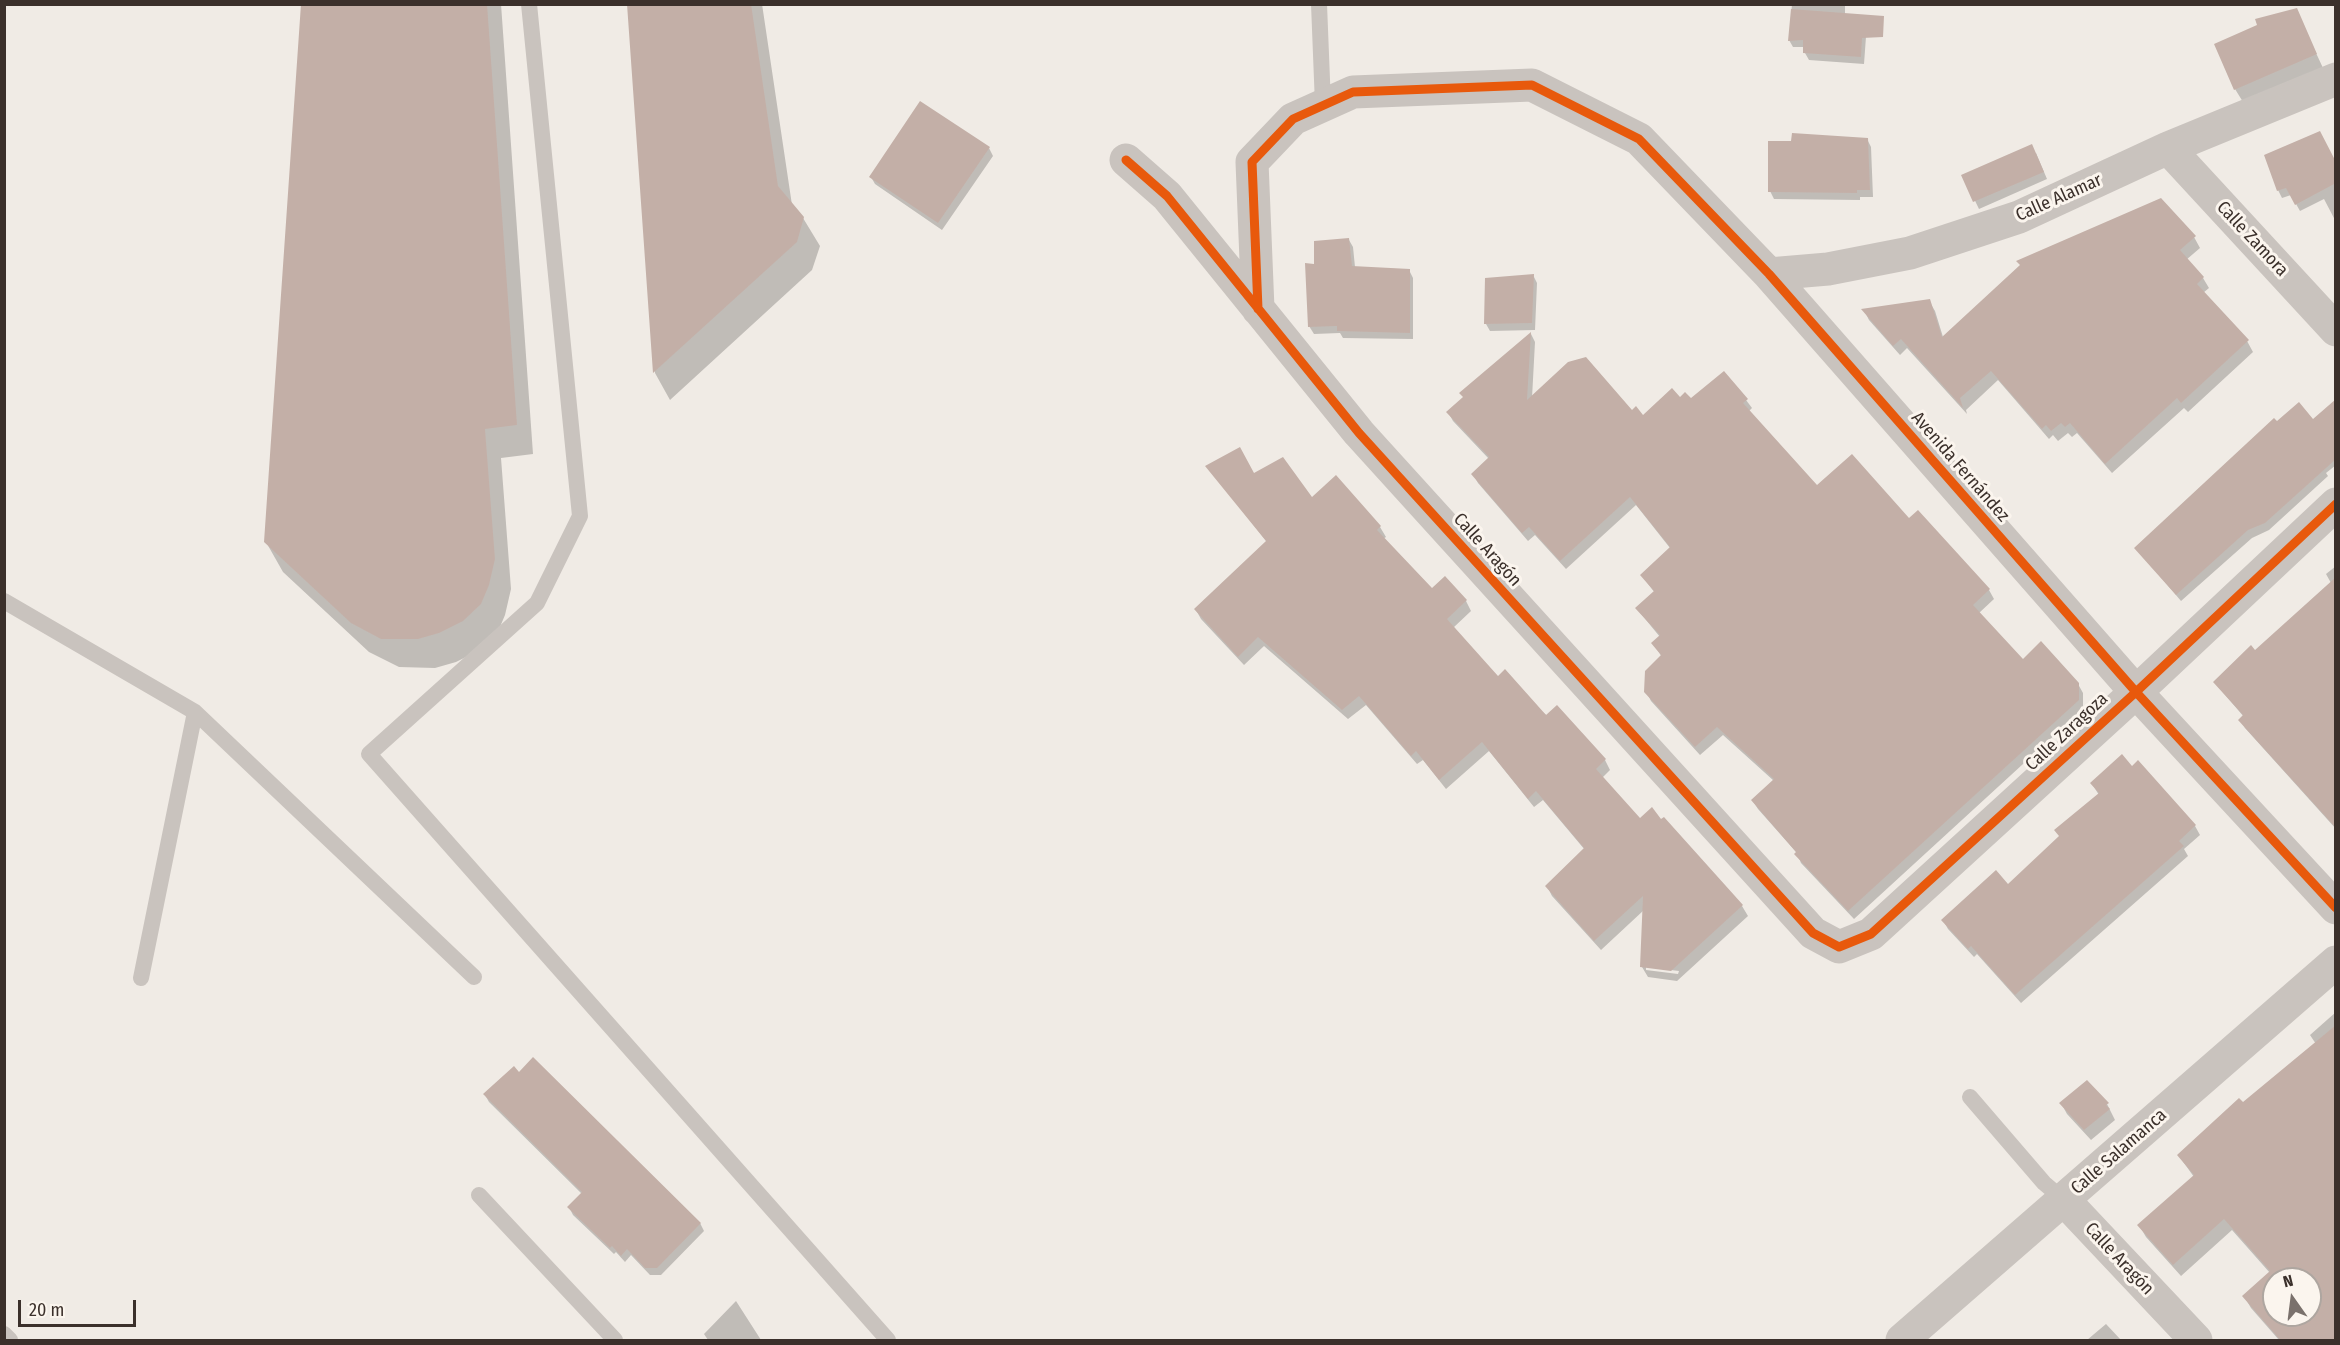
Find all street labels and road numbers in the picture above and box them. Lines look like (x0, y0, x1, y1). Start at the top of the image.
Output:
street label: Calle Alamar (2013, 169, 2105, 227)
street label: Calle Zamora (2212, 197, 2292, 281)
street label: Avenida Fernández (1906, 408, 2014, 526)
street label: Calle Aragón (1448, 509, 1526, 591)
street label: Calle Zaragoza (2021, 688, 2113, 776)
street label: Calle Salamanca (2067, 1105, 2171, 1199)
street label: Calle Aragón (2080, 1218, 2158, 1300)

